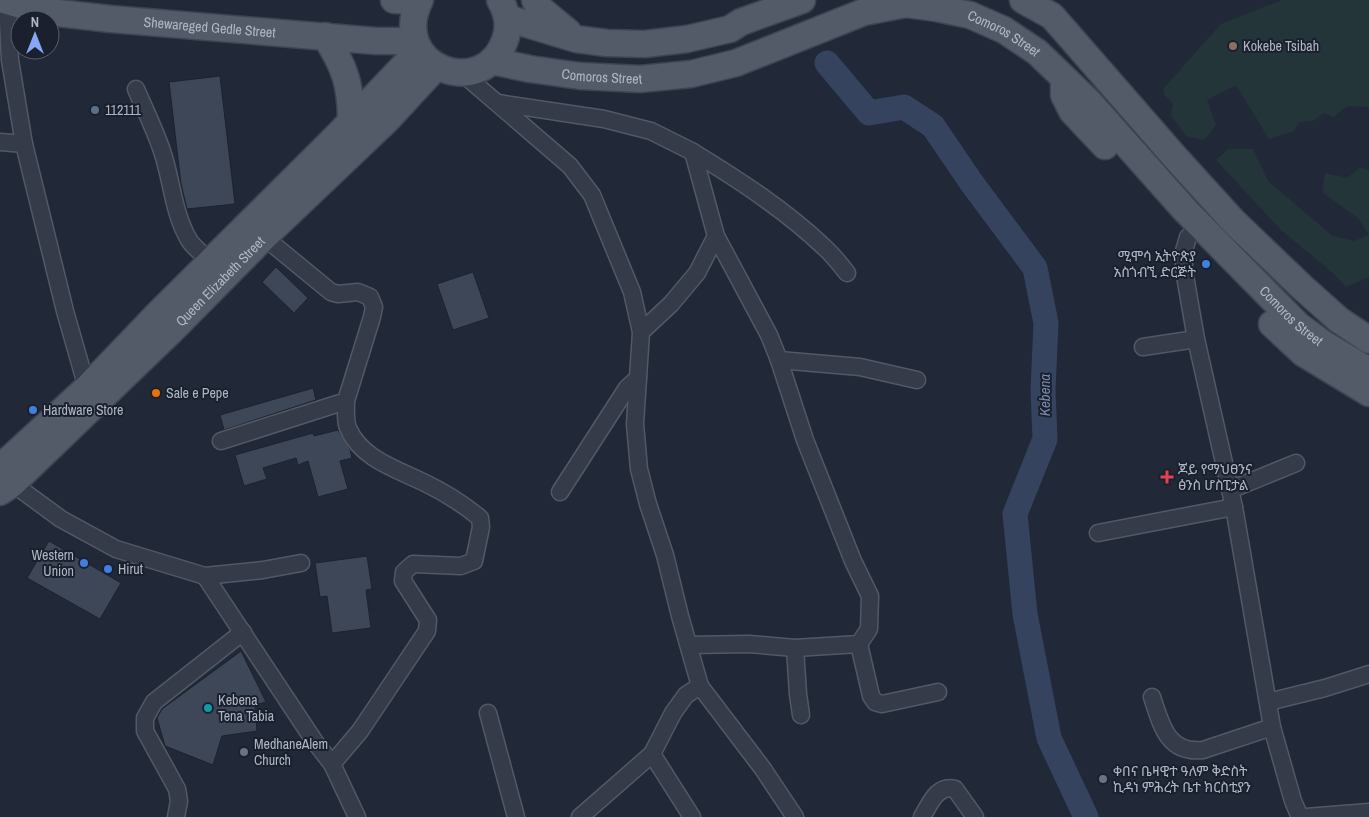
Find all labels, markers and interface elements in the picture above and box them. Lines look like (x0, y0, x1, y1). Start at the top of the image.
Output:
street label: Comoros Street (965, 6, 1045, 60)
north arrow (10, 10, 60, 60)
text: N (31, 13, 39, 31)
street label: Shewareged Gedle Street (143, 13, 276, 42)
place label: Kokebe Tsibah (1243, 37, 1319, 55)
marker: Kokebe Tsibah (1227, 40, 1239, 52)
street label: Comoros Street (560, 65, 643, 88)
place label: 112111 (105, 101, 141, 119)
marker: 112111 (89, 104, 101, 116)
street label: Queen Elizabeth Street (172, 232, 269, 330)
place label: ሚሞሳ ኢትዮጵያ አስጎብኚ ድርጅት (1114, 247, 1197, 281)
marker: ሚሞሳ ኢትዮጵያ አስጎብኚ ድርጅት (1200, 258, 1212, 270)
street label: Comoros Street (1256, 282, 1327, 350)
water label: Kebena (1034, 374, 1055, 416)
place label: Sale e Pepe (166, 384, 229, 402)
marker: Sale e Pepe (150, 387, 162, 399)
place label: Hardware Store (43, 401, 123, 419)
marker: Hardware Store (27, 404, 39, 416)
place label: ጆይ የማህፀንና ፅንስ ሆስፒታል (1178, 460, 1252, 494)
marker: ጆይ የማህፀንና ፅንስ ሆስፒታል (1160, 470, 1174, 484)
place label: Western Union (31, 546, 74, 580)
marker: Western Union (78, 557, 90, 569)
place label: Hirut (118, 560, 143, 578)
marker: Hirut (102, 563, 114, 575)
place label: Kebena Tena Tabia (218, 691, 275, 725)
marker: Kebena Tena Tabia (202, 702, 214, 714)
place label: MedhaneAlem Church (254, 735, 328, 769)
marker: MedhaneAlem Church (238, 746, 250, 758)
place label: ቀበና ቤዛዊተ ዓለም ቅድስት ኪዳነ ምሕረት ቤተ ክርስቲያን (1113, 762, 1251, 796)
marker: ቀበና ቤዛዊተ ዓለም ቅድስት ኪዳነ ምሕረት ቤተ ክርስቲያን (1097, 773, 1109, 785)

